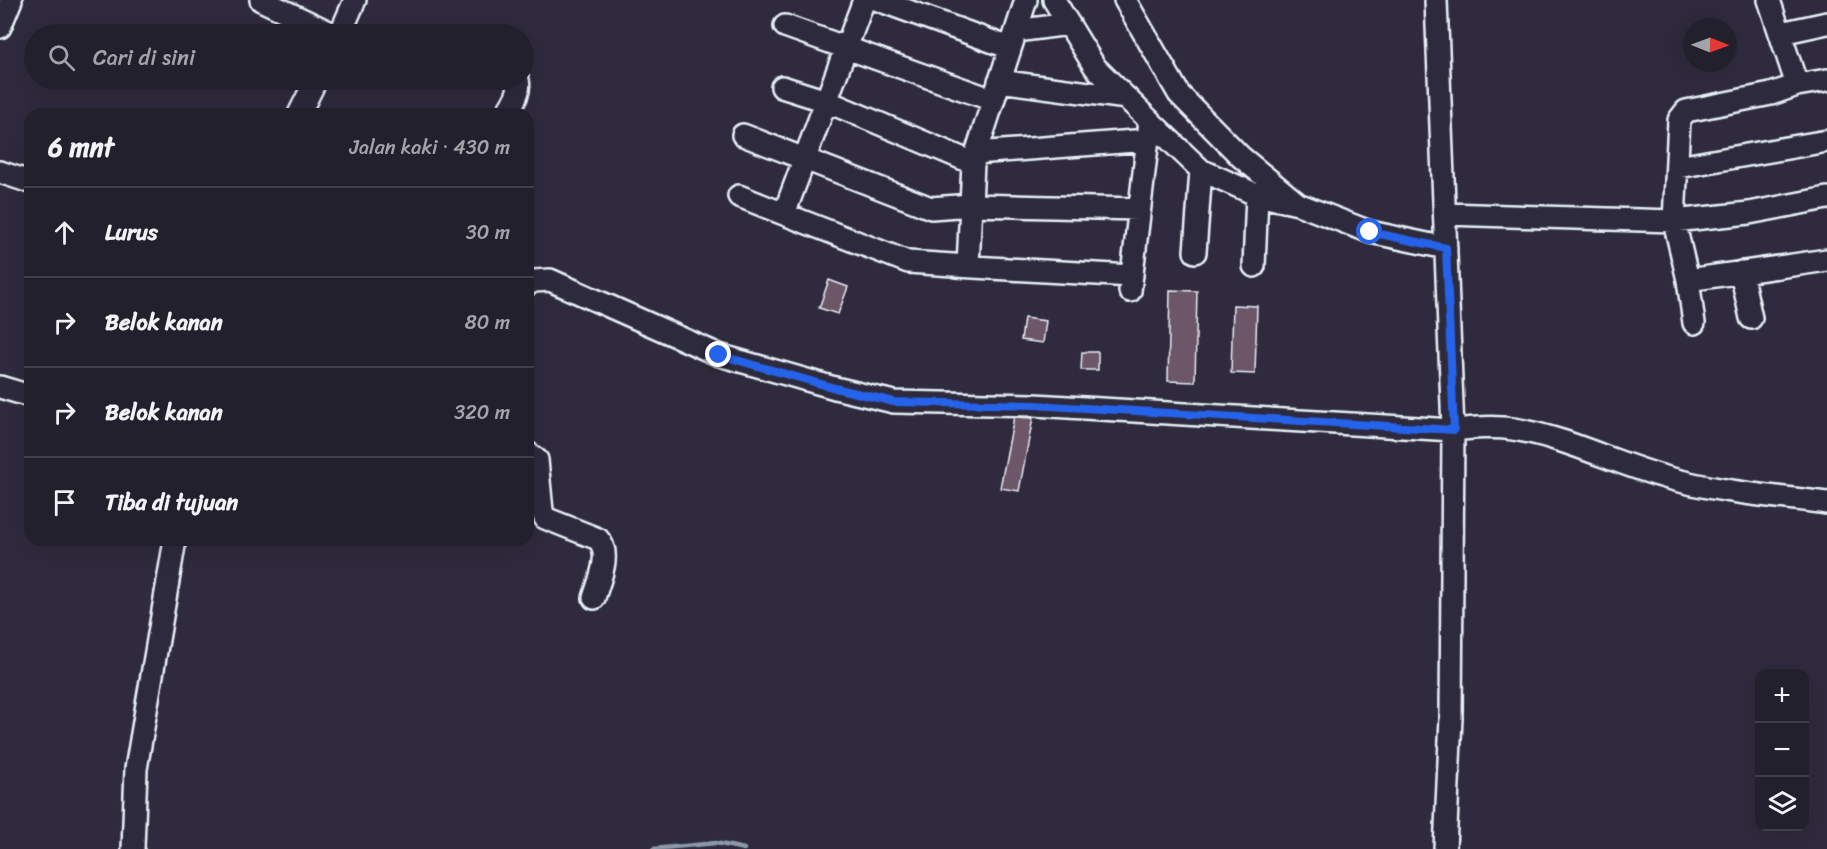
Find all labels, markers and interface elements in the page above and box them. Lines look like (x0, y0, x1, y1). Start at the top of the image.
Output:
north arrow (1683, 18, 1737, 72)
search box (24, 24, 534, 90)
text: Cari di sini (93, 38, 195, 77)
icon: search (45, 41, 78, 74)
text: 6 mnt (48, 124, 114, 170)
text: Jalan kaki · 430 m (350, 130, 510, 165)
text: Lurus (105, 213, 158, 252)
text: 30 m (466, 215, 510, 250)
icon: ahead (48, 216, 81, 249)
route start (1356, 218, 1382, 244)
text: Belok kanan (105, 303, 223, 342)
text: 80 m (465, 305, 510, 340)
icon: right (48, 306, 81, 339)
route end (705, 341, 731, 367)
text: Belok kanan (105, 393, 223, 432)
text: 320 m (454, 395, 510, 430)
icon: right (48, 396, 81, 429)
text: Tiba di tujuan (105, 483, 238, 522)
icon: arrive (48, 486, 81, 519)
map controls (1755, 669, 1809, 831)
button: + (1755, 669, 1809, 723)
button: − (1755, 723, 1809, 777)
button: layers (1755, 777, 1809, 831)

